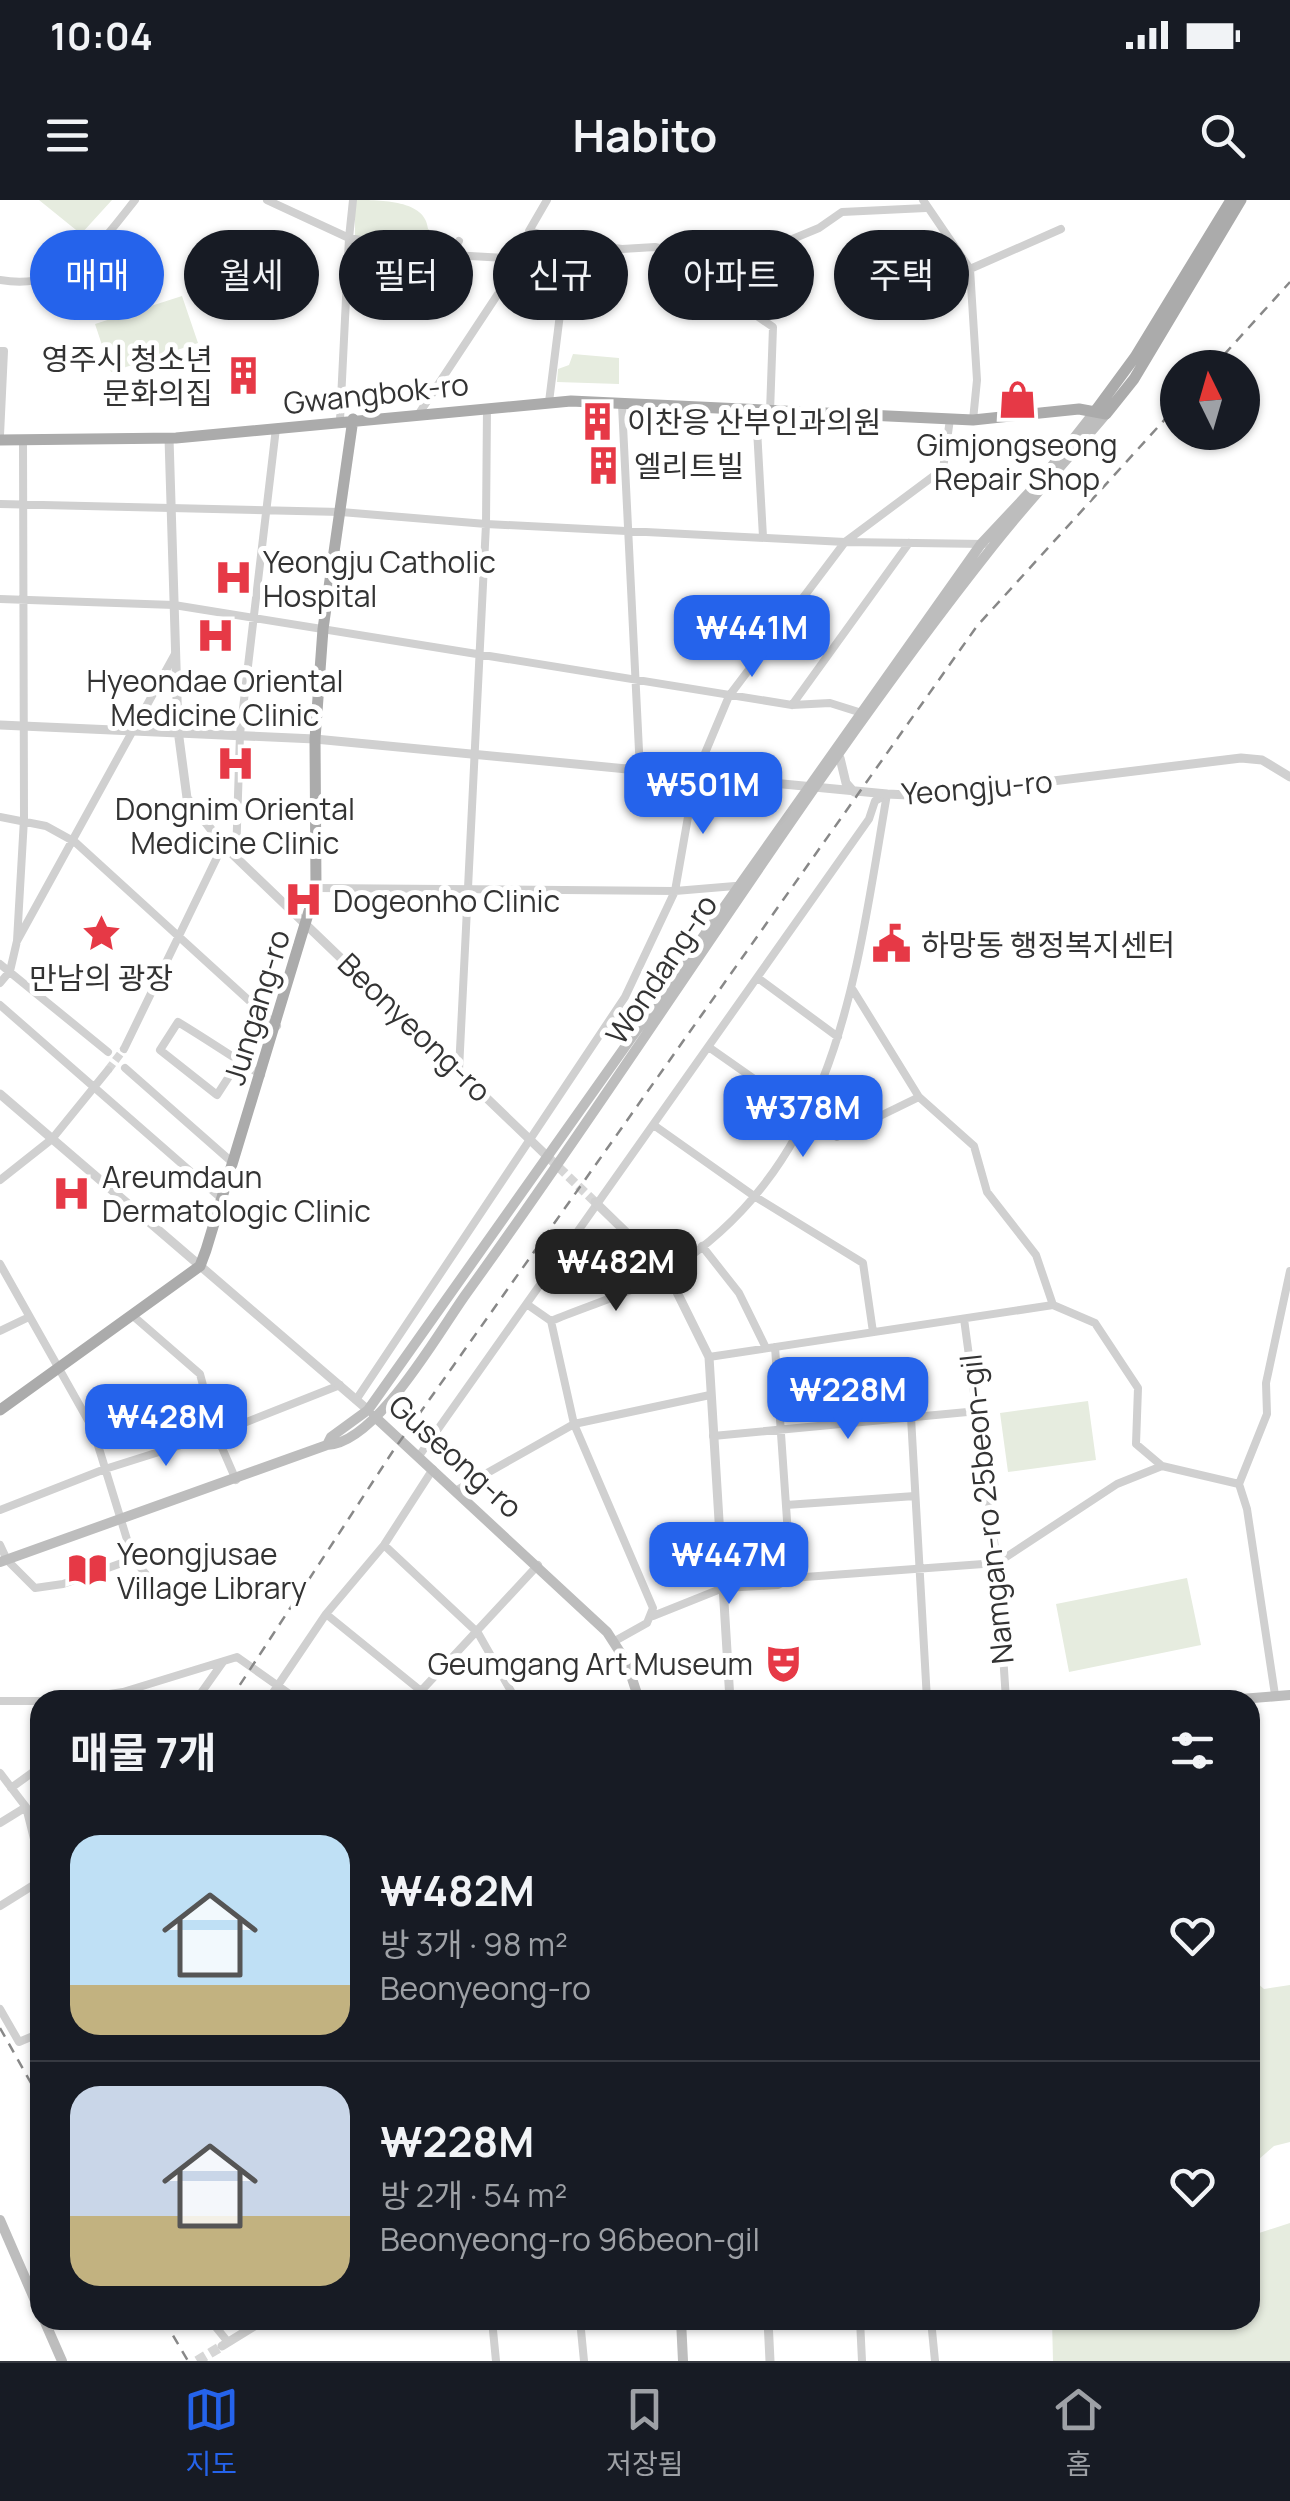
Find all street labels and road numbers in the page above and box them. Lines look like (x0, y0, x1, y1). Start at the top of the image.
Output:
street label: Gwangbok-ro (281, 363, 471, 423)
street label: Yeongju-ro (900, 760, 1054, 814)
street label: Wondang-ro (596, 886, 726, 1052)
street label: Jungang-ro (213, 924, 299, 1090)
street label: Beonyeong-ro (330, 944, 500, 1110)
street label: Namgan-ro 25beon-gil (949, 1352, 1023, 1666)
street label: Guseong-ro (380, 1385, 532, 1527)

